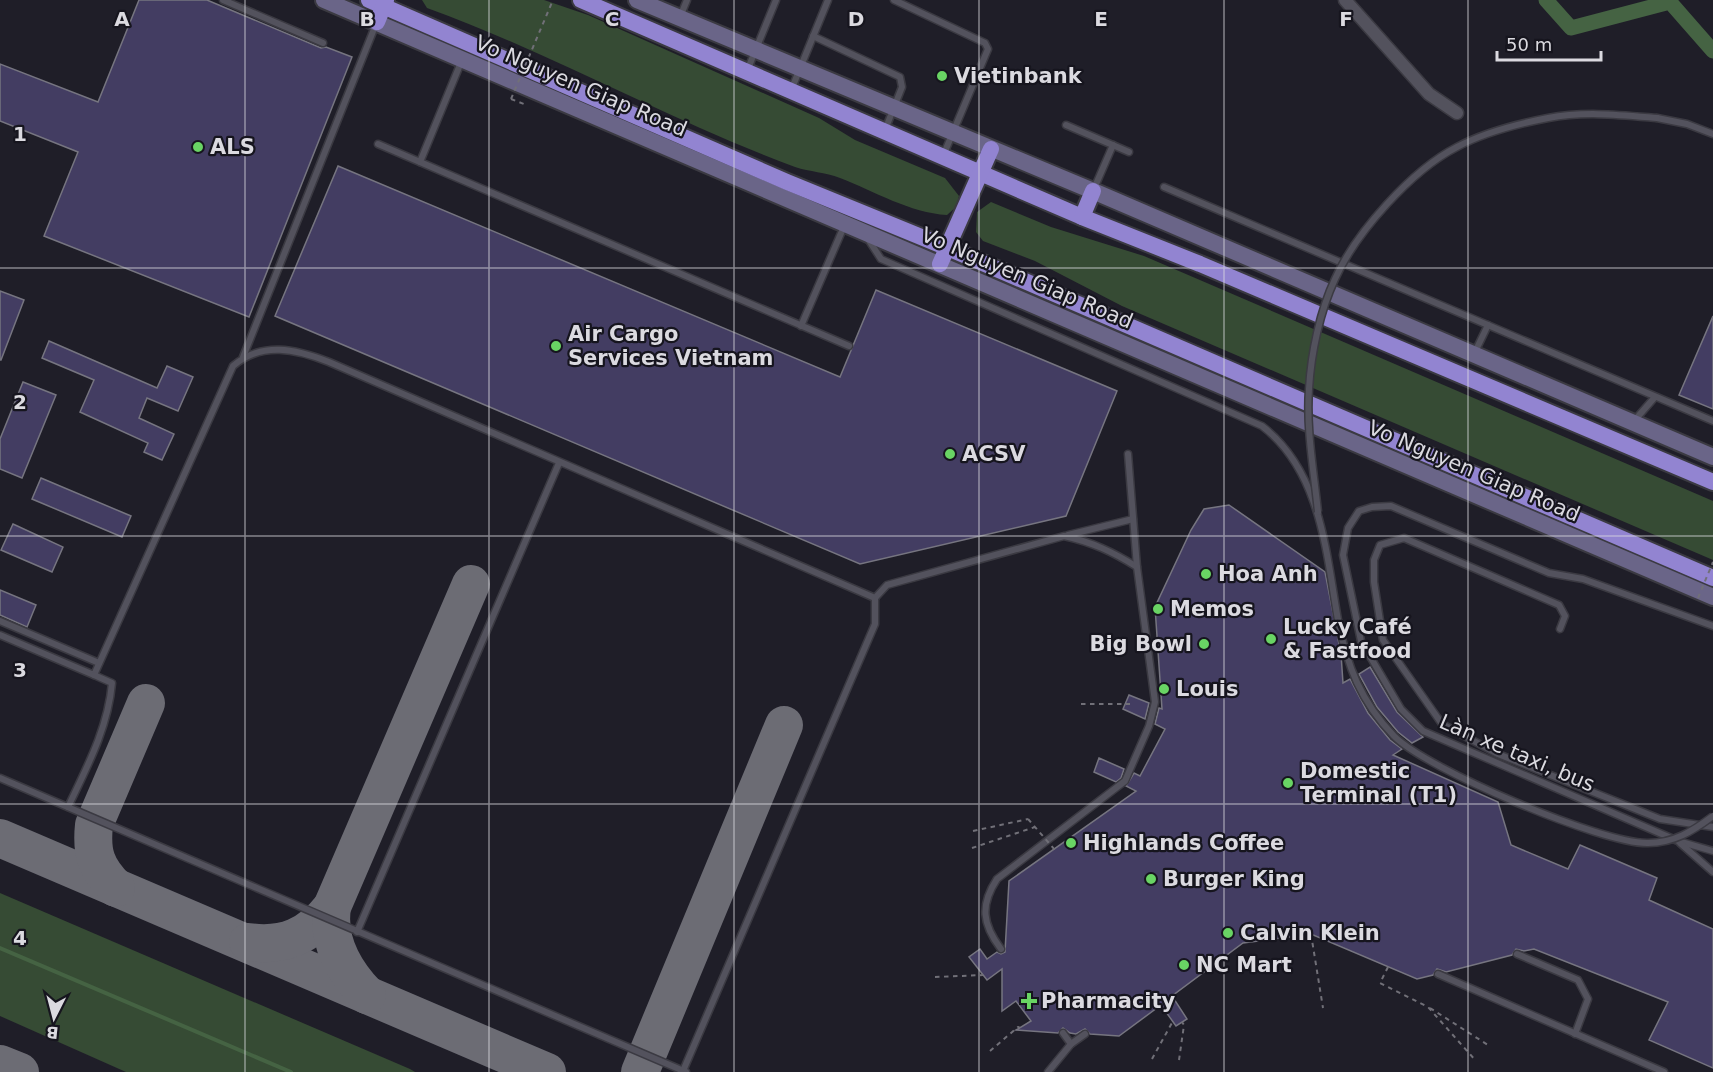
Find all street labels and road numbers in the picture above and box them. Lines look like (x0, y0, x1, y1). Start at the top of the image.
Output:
street label: Vo Nguyen Giap Road (472, 30, 690, 142)
street label: Vo Nguyen Giap Road (918, 222, 1136, 334)
street label: Vo Nguyen Giap Road (1365, 415, 1583, 527)
street label: Làn xe taxi, bus (1436, 709, 1598, 797)

